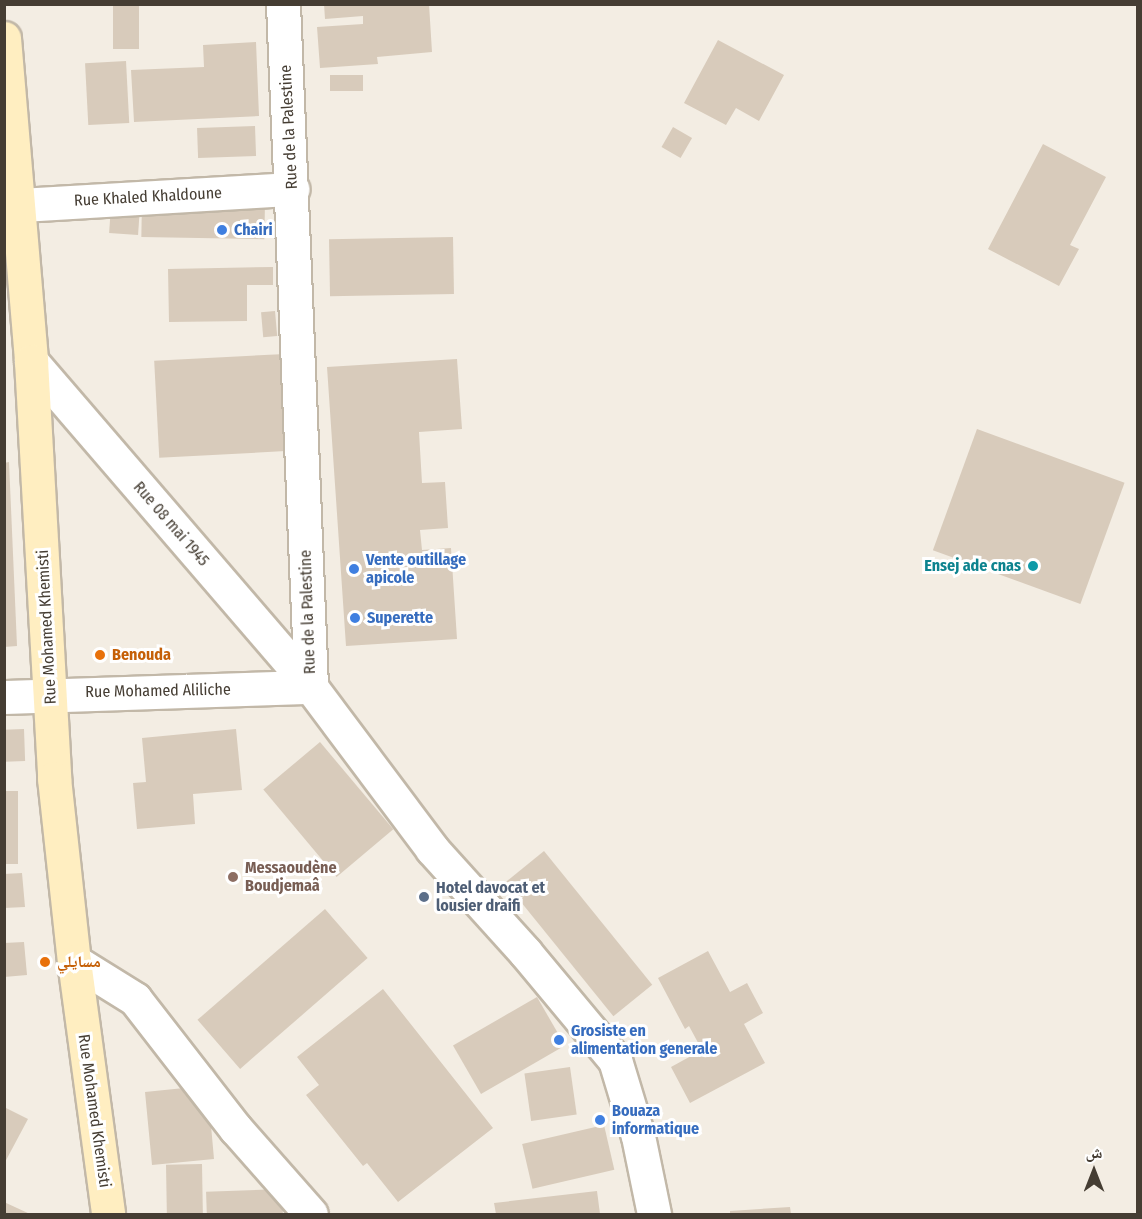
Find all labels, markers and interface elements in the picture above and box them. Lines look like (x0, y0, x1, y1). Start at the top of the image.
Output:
street label: Rue de la Palestine (276, 64, 302, 190)
street label: Rue Khaled Khaldoune (74, 184, 222, 210)
place label: Chairi (234, 220, 273, 240)
marker: Chairi (215, 223, 229, 237)
street label: Rue 08 mai 1945 (129, 478, 213, 570)
street label: Rue Mohamed Khemisti (33, 549, 61, 705)
street label: Rue de la Palestine (296, 549, 320, 675)
place label: Vente outillage apicole (366, 550, 466, 588)
place label: Ensej ade cnas (924, 556, 1021, 576)
marker: Ensej ade cnas (1026, 559, 1040, 573)
marker: Vente outillage apicole (347, 562, 361, 576)
place label: Superette (367, 608, 433, 628)
marker: Superette (348, 611, 362, 625)
place label: Benouda (112, 645, 171, 665)
marker: Benouda (93, 648, 107, 662)
street label: Rue Mohamed Aliliche (85, 680, 231, 702)
place label: Messaoudène Boudjemaâ (245, 858, 337, 896)
marker: Messaoudène Boudjemaâ (226, 870, 240, 884)
place label: Hotel davocat et lousier draifi (436, 878, 545, 916)
marker: Hotel davocat et lousier draifi (417, 890, 431, 904)
place label: مسايلي (57, 952, 101, 972)
marker: مسايلي (38, 955, 52, 969)
place label: Grosiste en alimentation generale (571, 1021, 717, 1059)
street label: Rue Mohamed Khemisti (74, 1033, 114, 1189)
marker: Grosiste en alimentation generale (552, 1033, 566, 1047)
place label: Bouaza informatique (612, 1101, 699, 1139)
marker: Bouaza informatique (593, 1113, 607, 1127)
north arrow (1064, 1141, 1124, 1201)
text: ش (1086, 1143, 1102, 1162)

